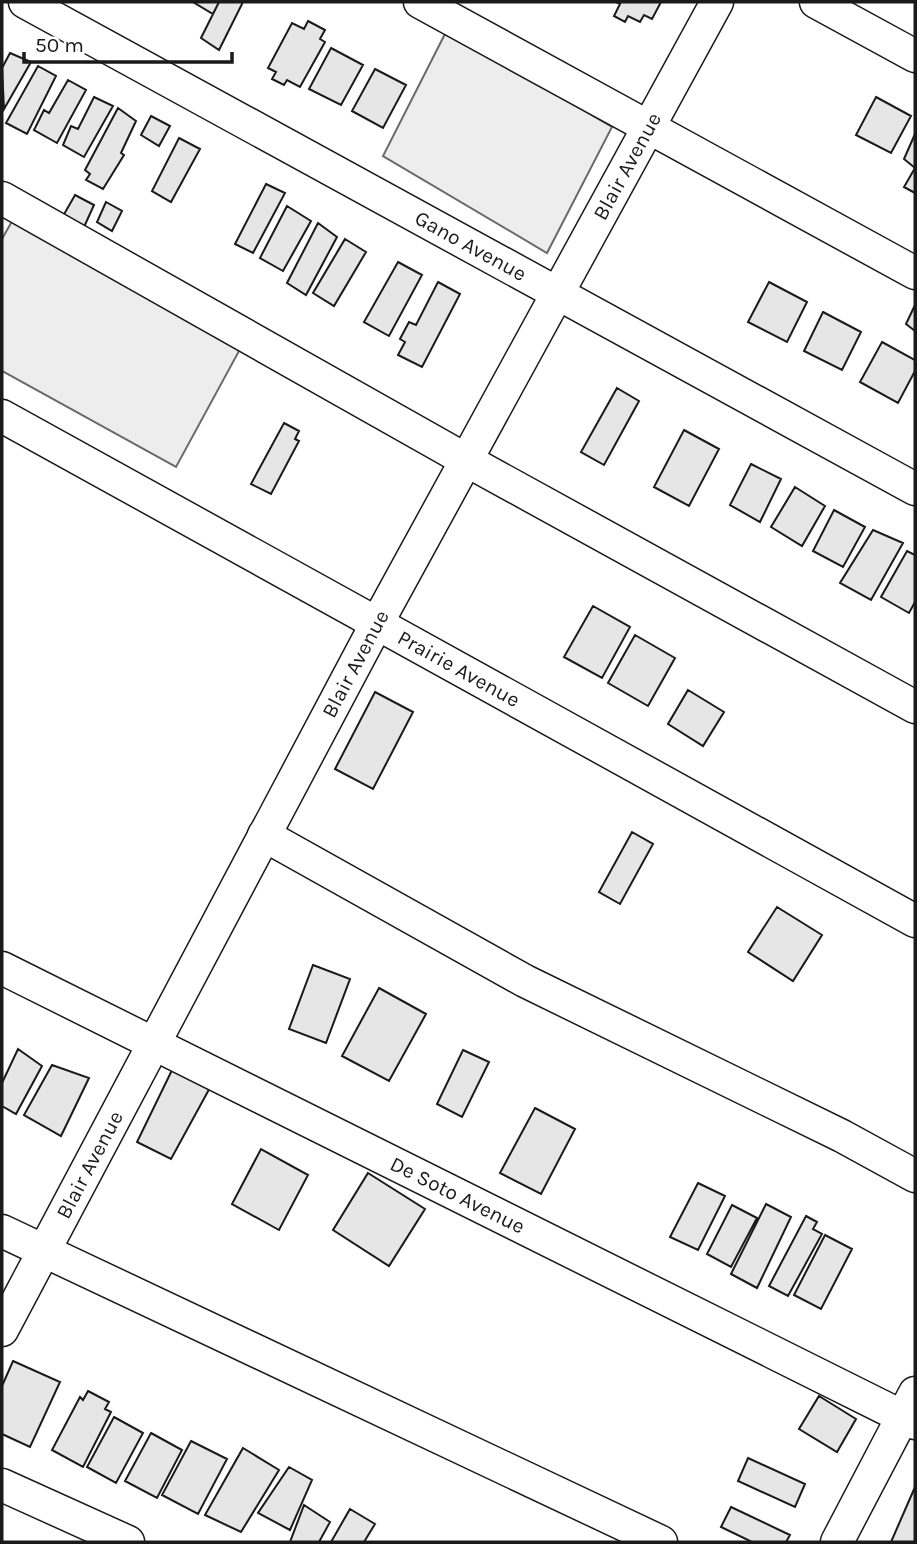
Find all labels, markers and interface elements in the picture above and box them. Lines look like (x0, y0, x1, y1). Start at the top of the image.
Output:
scale bar (24, 21, 233, 65)
text: 50 m (35, 33, 84, 57)
street label: Blair Avenue (588, 109, 666, 224)
street label: Gano Avenue (411, 206, 531, 286)
street label: Blair Avenue (317, 606, 394, 722)
street label: Prairie Avenue (394, 625, 524, 712)
street label: Blair Avenue (51, 1107, 128, 1223)
street label: De Soto Avenue (386, 1151, 529, 1239)

